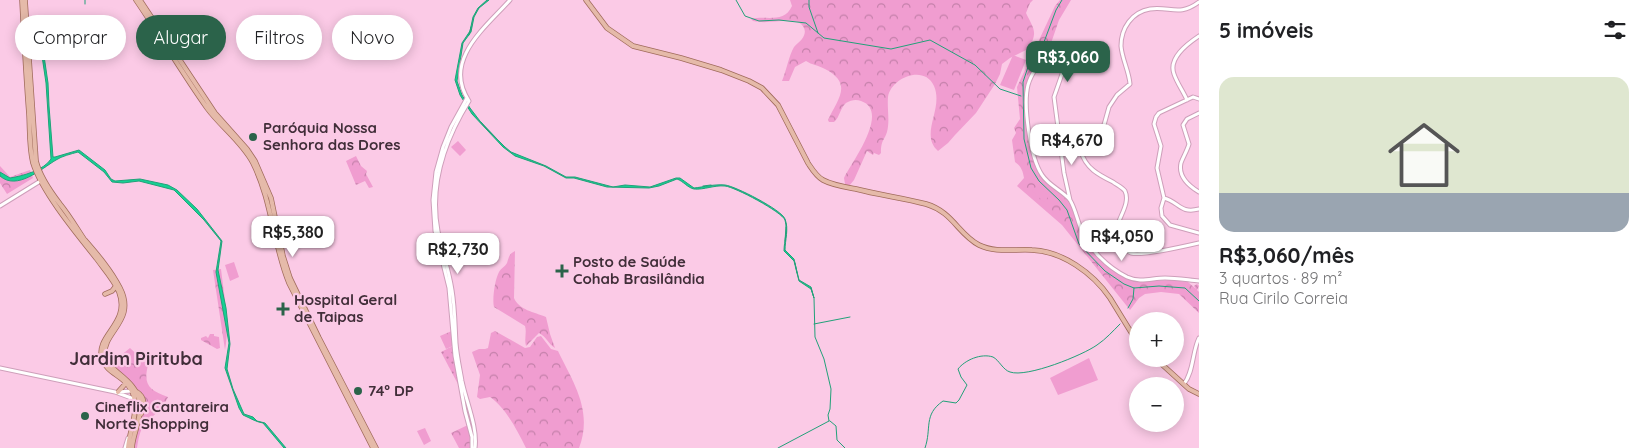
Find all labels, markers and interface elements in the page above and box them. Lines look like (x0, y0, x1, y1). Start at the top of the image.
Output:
chip: Comprar (15, 15, 126, 60)
chip: Alugar (136, 15, 226, 60)
chip: Filtros (236, 15, 322, 60)
chip: Novo (332, 15, 413, 60)
icon: filters (1601, 16, 1629, 44)
text: 5 imóveis (1219, 17, 1313, 43)
pin: R$3,060 (1022, 41, 1114, 83)
text: R$3,060 (1037, 47, 1099, 67)
icon: home (1379, 110, 1469, 200)
place label: Paróquia Nossa Senhora das Dores (263, 118, 401, 154)
pin: R$4,670 (1026, 124, 1118, 166)
text: R$4,670 (1041, 130, 1103, 150)
marker: Paróquia Nossa Senhora das Dores (247, 131, 259, 143)
pin: R$5,380 (247, 216, 339, 258)
pin: R$4,050 (1076, 220, 1168, 262)
text: R$5,380 (262, 222, 324, 242)
text: R$4,050 (1090, 226, 1154, 246)
pin: R$2,730 (412, 232, 504, 275)
text: R$2,730 (427, 239, 489, 259)
text: R$3,060/mês (1219, 242, 1354, 268)
place label: Posto de Saúde Cohab Brasilândia (573, 252, 705, 288)
marker: Posto de Saúde Cohab Brasilândia (555, 264, 569, 278)
text: 3 quartos · 89 m² (1219, 268, 1342, 288)
text: Rua Cirilo Correia (1219, 288, 1348, 308)
place label: Hospital Geral de Taipas (294, 290, 397, 326)
marker: Hospital Geral de Taipas (276, 302, 290, 316)
map controls (1129, 312, 1184, 432)
button: + (1129, 312, 1184, 367)
district label: Jardim Pirituba (69, 347, 203, 370)
button: − (1129, 377, 1184, 432)
place label: 74º DP (368, 381, 414, 400)
marker: 74º DP (352, 385, 364, 397)
place label: Cineflix Cantareira Norte Shopping (95, 397, 229, 433)
marker: Cineflix Cantareira Norte Shopping (79, 410, 91, 422)

